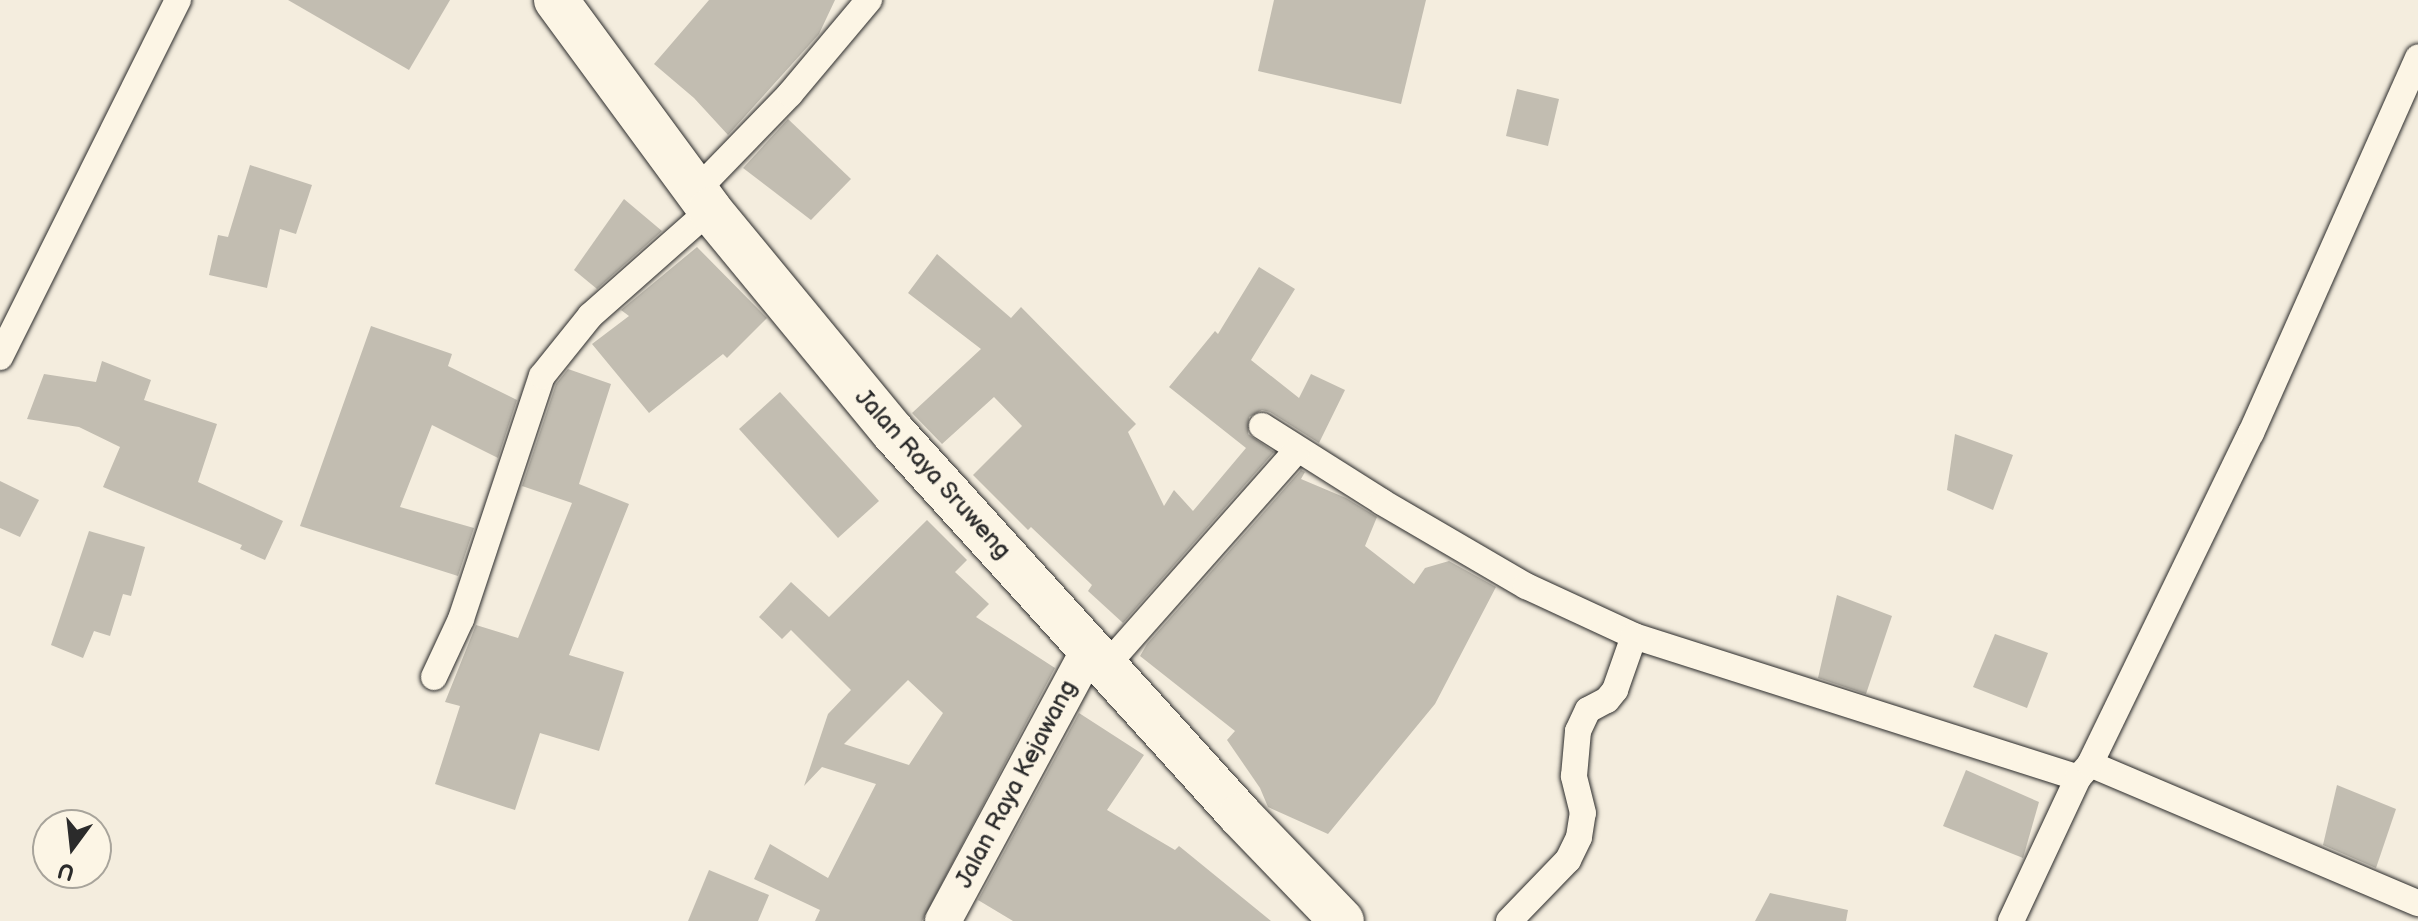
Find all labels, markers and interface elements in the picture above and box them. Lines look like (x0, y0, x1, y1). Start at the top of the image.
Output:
street label: Jalan Raya Sruweng (849, 383, 1017, 565)
street label: Jalan Raya Kejawang (949, 675, 1083, 893)
north arrow (32, 809, 112, 889)
text: U (55, 856, 77, 886)

